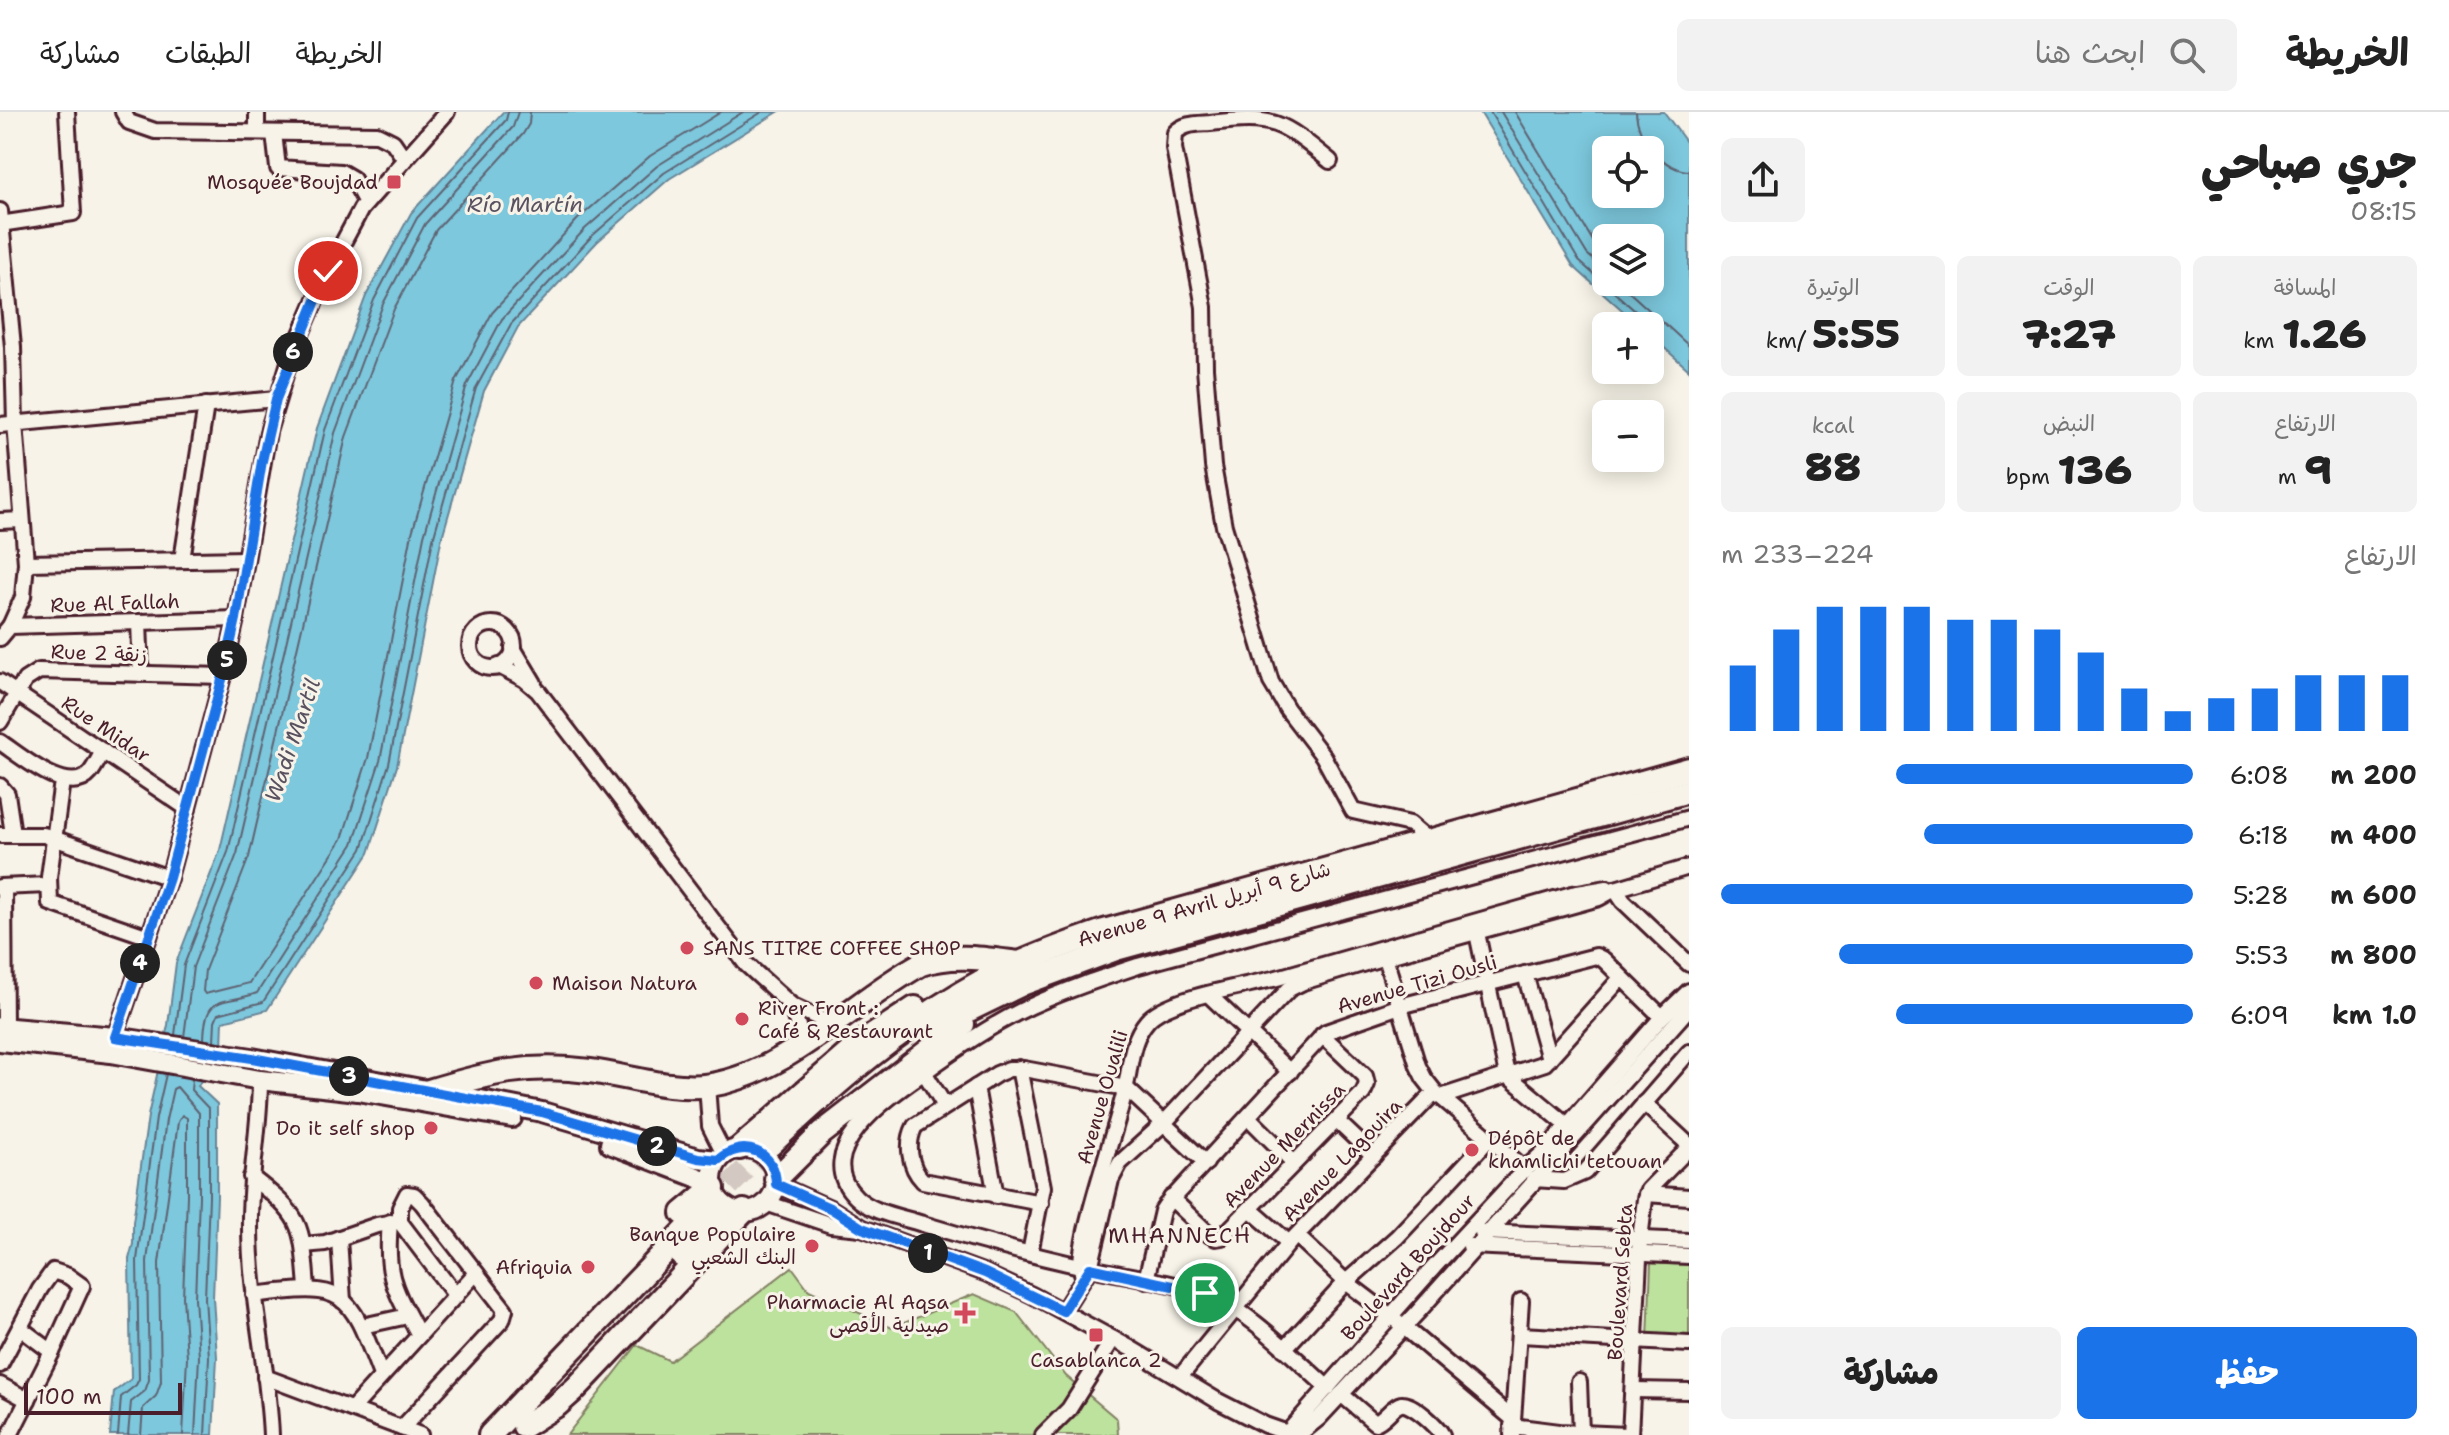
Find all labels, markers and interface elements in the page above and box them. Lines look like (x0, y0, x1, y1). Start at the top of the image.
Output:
search box (1677, 19, 2237, 91)
text: الخريطة (2285, 27, 2409, 78)
text: ابحث هنا (2035, 32, 2145, 73)
icon: search (2165, 33, 2209, 77)
text: مشاركة (40, 34, 121, 72)
text: الطبقات (165, 34, 251, 72)
text: الخريطة (295, 34, 383, 72)
text: جري صباحي (2201, 133, 2417, 192)
map controls (1592, 136, 1664, 472)
button: locate (1592, 136, 1664, 208)
button: share (1721, 138, 1805, 222)
place label: Mosquée Boujdad (207, 169, 378, 195)
marker: Mosquée Boujdad (385, 173, 403, 191)
water label: Río Martín (467, 190, 583, 219)
text: 08:15 (2350, 193, 2417, 228)
button: layers (1592, 224, 1664, 296)
pin (294, 237, 362, 305)
icon: check (306, 249, 350, 293)
text: الوتيرة (1806, 273, 1860, 302)
text: الوقت (2043, 273, 2095, 302)
text: المسافة (2274, 273, 2336, 302)
text: 5:55 (1812, 307, 1900, 361)
text: 7:27 (2022, 307, 2116, 361)
text: 1.26 (2282, 307, 2367, 361)
button: + (1592, 312, 1664, 384)
text: /km (1766, 326, 1812, 355)
text: km (2243, 326, 2282, 355)
pin: 6 (273, 332, 313, 372)
text: 6 (285, 337, 301, 366)
button: − (1592, 400, 1664, 472)
text: النبض (2043, 409, 2095, 438)
text: الارتفاع (2274, 409, 2336, 438)
text: kcal (1812, 411, 1854, 440)
text: 88 (1805, 440, 1861, 494)
text: 136 (2058, 443, 2132, 497)
text: 9 (2304, 443, 2332, 497)
text: bpm (2006, 462, 2058, 491)
text: m (2278, 462, 2304, 491)
text: 224–233 m (1721, 536, 1874, 571)
text: الارتفاع (2344, 538, 2417, 573)
street label: Rue Al Fallah (50, 588, 180, 618)
street label: Rue 2 زنقة (50, 638, 148, 668)
pin: 5 (207, 640, 247, 680)
text: 5 (220, 645, 234, 674)
water label: Wadi Martil (258, 674, 327, 806)
street label: Rue Midar (57, 690, 155, 768)
text: 6:08 (2229, 757, 2289, 792)
text: 200 m (2330, 757, 2417, 792)
text: 6:18 (2238, 817, 2289, 852)
text: 400 m (2330, 817, 2417, 852)
street label: Avenue 9 Avril شارع 9 أبريل (1075, 855, 1334, 954)
text: 5:28 (2233, 877, 2289, 912)
text: 600 m (2330, 877, 2417, 912)
place label: SANS TITRE COFFEE SHOP (703, 935, 961, 961)
text: 5:53 (2235, 937, 2289, 972)
text: 800 m (2330, 937, 2417, 972)
marker: SANS TITRE COFFEE SHOP (678, 939, 696, 957)
pin: 4 (120, 943, 160, 983)
text: 4 (132, 948, 148, 977)
street label: Avenue Tizi Ousli (1334, 949, 1500, 1019)
place label: Maison Natura (552, 970, 698, 996)
marker: Maison Natura (527, 974, 545, 992)
place label: River Front : Café & Restaurant (758, 995, 933, 1044)
text: 6:09 (2230, 997, 2289, 1032)
text: 1.0 km (2332, 997, 2417, 1032)
marker: River Front : Café & Restaurant (733, 1010, 751, 1028)
street label: Avenue Oualili (1070, 1027, 1134, 1167)
pin: 3 (329, 1056, 369, 1096)
text: 3 (341, 1061, 357, 1090)
street label: Avenue Mernissa (1217, 1076, 1351, 1213)
street label: Avenue Lagouira (1276, 1092, 1408, 1227)
place label: Do it self shop (276, 1115, 415, 1141)
marker: Do it self shop (422, 1119, 440, 1137)
place label: Dépôt de khamlichi tetouan (1488, 1125, 1662, 1174)
pin: 2 (637, 1126, 677, 1166)
text: 2 (649, 1131, 665, 1160)
marker: Dépôt de khamlichi tetouan (1463, 1141, 1481, 1159)
street label: Boulevard Boujdour (1335, 1188, 1481, 1346)
street label: Boulevard Sebta (1602, 1202, 1638, 1361)
place label: Banque Populaire البنك الشعبي (629, 1221, 796, 1275)
district label: MHANNECH (1108, 1221, 1252, 1250)
pin: 1 (908, 1233, 948, 1273)
marker: Banque Populaire البنك الشعبي (803, 1237, 821, 1255)
text: 1 (923, 1238, 933, 1267)
place label: Afriquia (496, 1254, 573, 1280)
marker: Afriquia (579, 1258, 597, 1276)
pin (1171, 1259, 1239, 1327)
icon: arrive (1183, 1271, 1227, 1315)
place label: Pharmacie Al Aqsa صيدلية الأقصى (766, 1289, 950, 1338)
marker: Pharmacie Al Aqsa صيدلية الأقصى (956, 1304, 974, 1322)
marker: Casablanca 2 (1087, 1326, 1105, 1344)
button: مشاركة (1721, 1327, 2061, 1419)
button: حفظ (2077, 1327, 2417, 1419)
place label: Casablanca 2 (1030, 1347, 1162, 1373)
scale bar (24, 1379, 182, 1415)
text: 100 m (36, 1382, 102, 1411)

